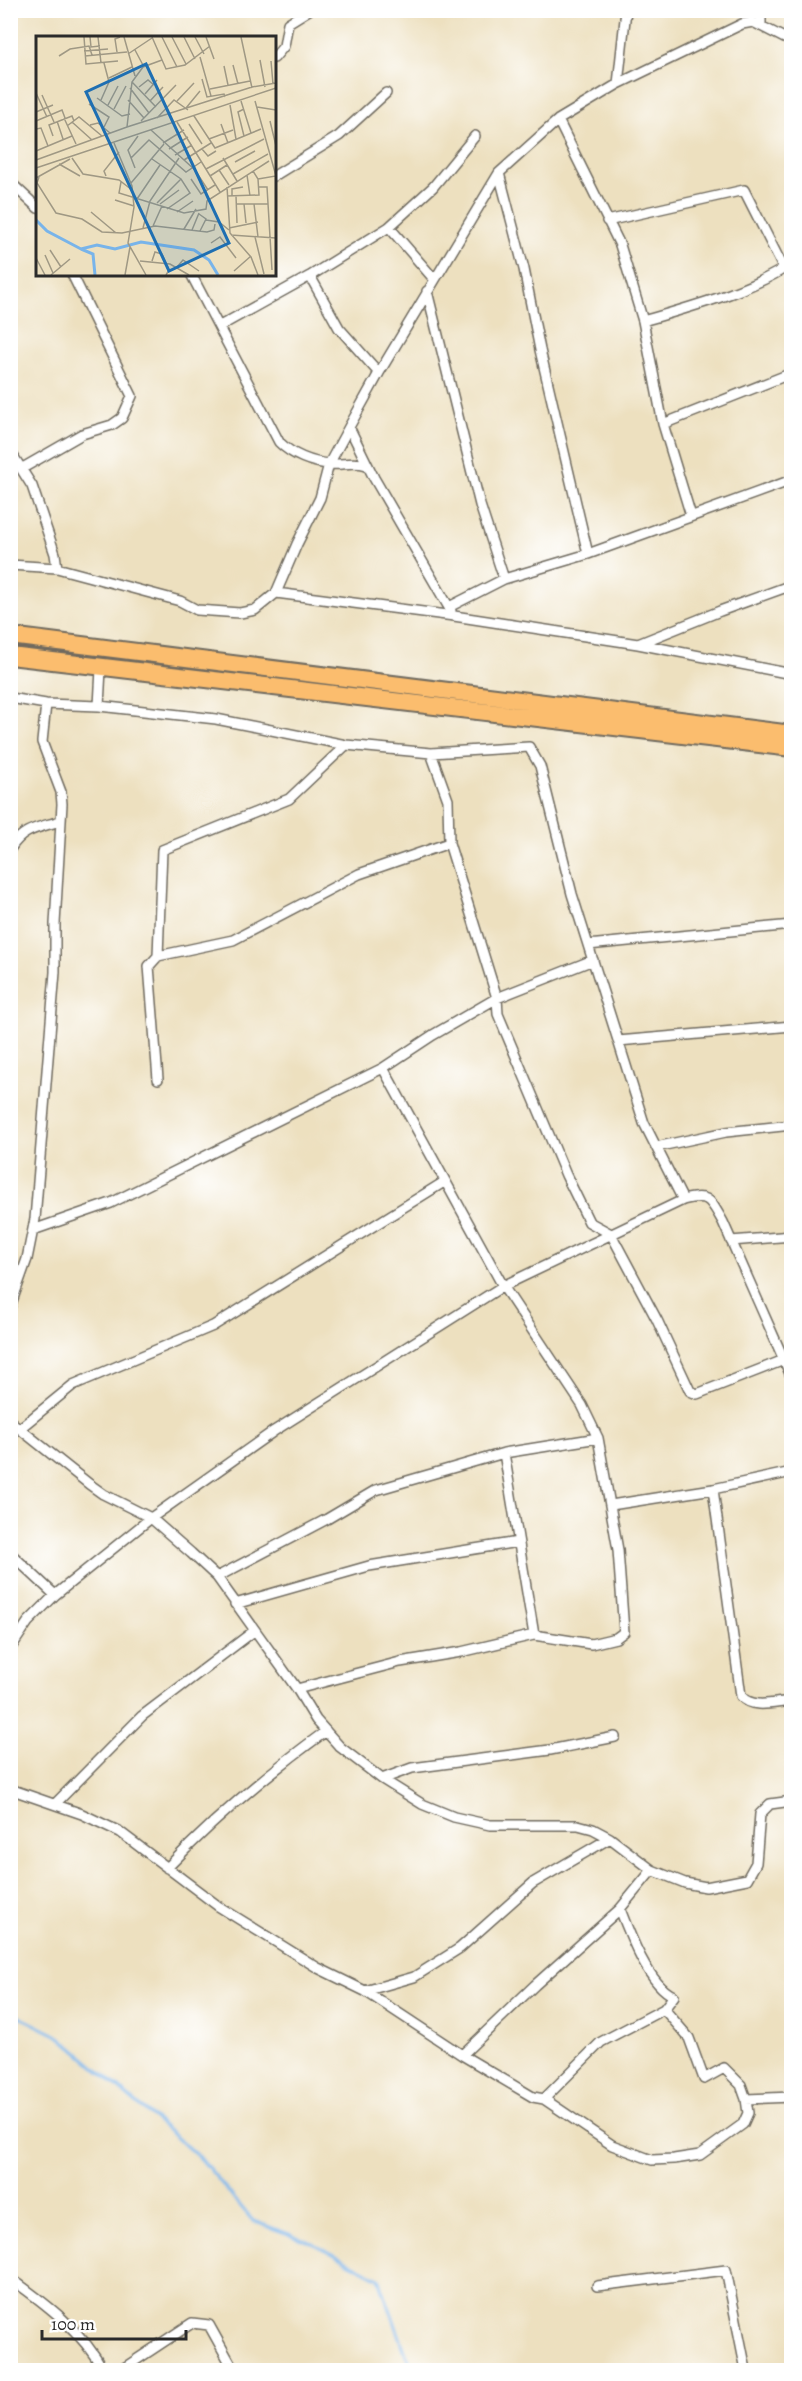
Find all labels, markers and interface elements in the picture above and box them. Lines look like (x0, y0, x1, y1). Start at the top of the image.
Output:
inset map (36, 36, 276, 276)
scale bar (42, 2303, 186, 2341)
text: 100 m (51, 2312, 95, 2336)

